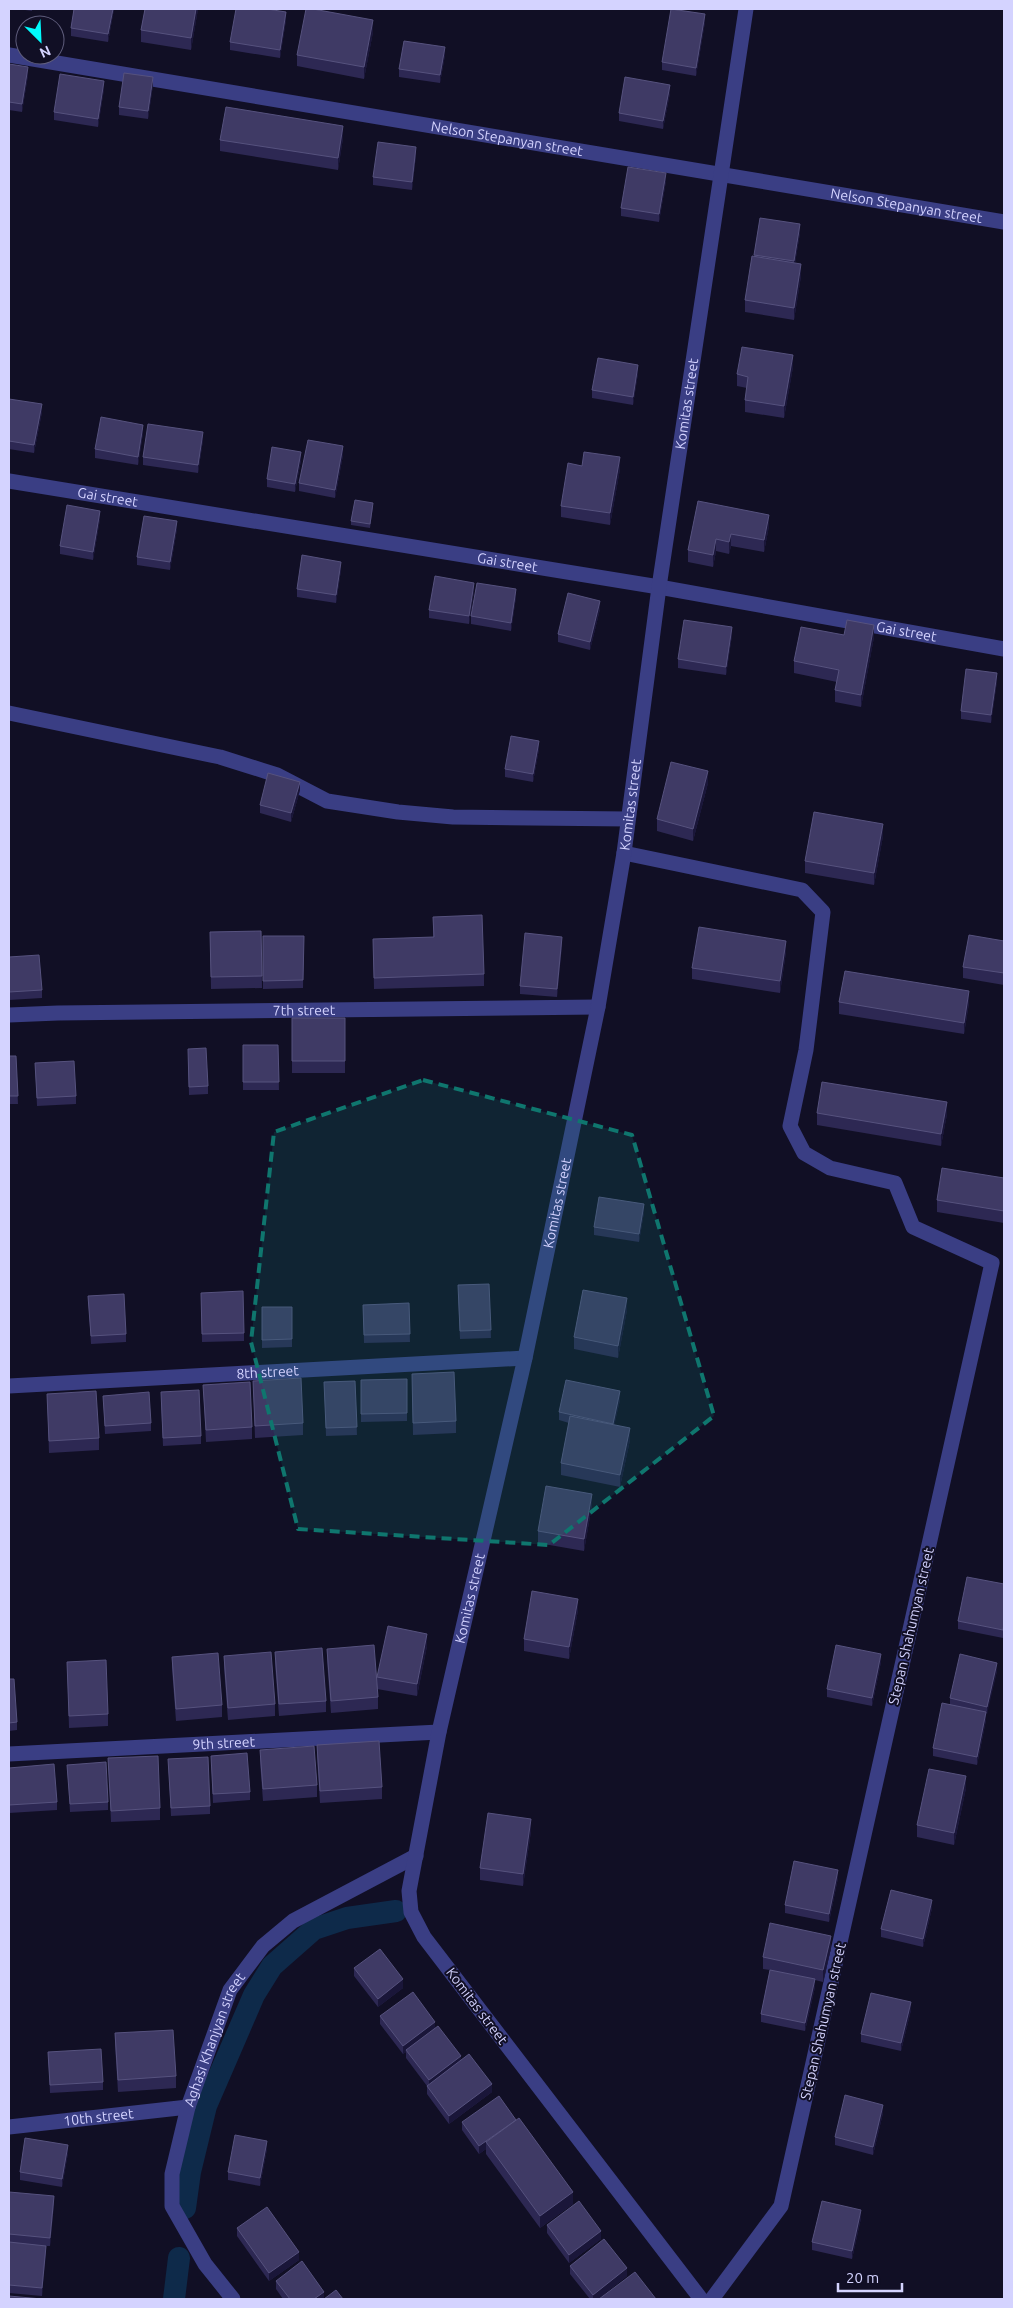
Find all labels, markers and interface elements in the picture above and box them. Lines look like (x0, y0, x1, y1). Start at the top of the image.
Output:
north arrow (15, 15, 65, 65)
text: N (37, 42, 53, 61)
street label: Nelson Stepanyan street (430, 118, 585, 159)
street label: Nelson Stepanyan street (829, 185, 984, 226)
street label: Komitas street (672, 357, 701, 450)
street label: Gai street (76, 484, 140, 510)
street label: Gai street (476, 549, 539, 575)
street label: Gai street (875, 618, 938, 645)
street label: Komitas street (616, 758, 644, 851)
street label: 7th street (273, 1002, 336, 1019)
street label: Komitas street (540, 1156, 575, 1250)
street label: 8th street (236, 1362, 300, 1382)
street label: Stepan Shahumyan street (885, 1545, 937, 1706)
street label: Komitas street (452, 1551, 488, 1645)
street label: 9th street (192, 1733, 256, 1753)
street label: Stepan Shahumyan street (797, 1940, 849, 2101)
street label: Komitas street (443, 1965, 511, 2048)
street label: Aghasi Khanjyan street (181, 1969, 249, 2109)
street label: 10th street (63, 2105, 135, 2129)
scale bar (838, 2260, 902, 2292)
text: 20 m (846, 2269, 879, 2286)

